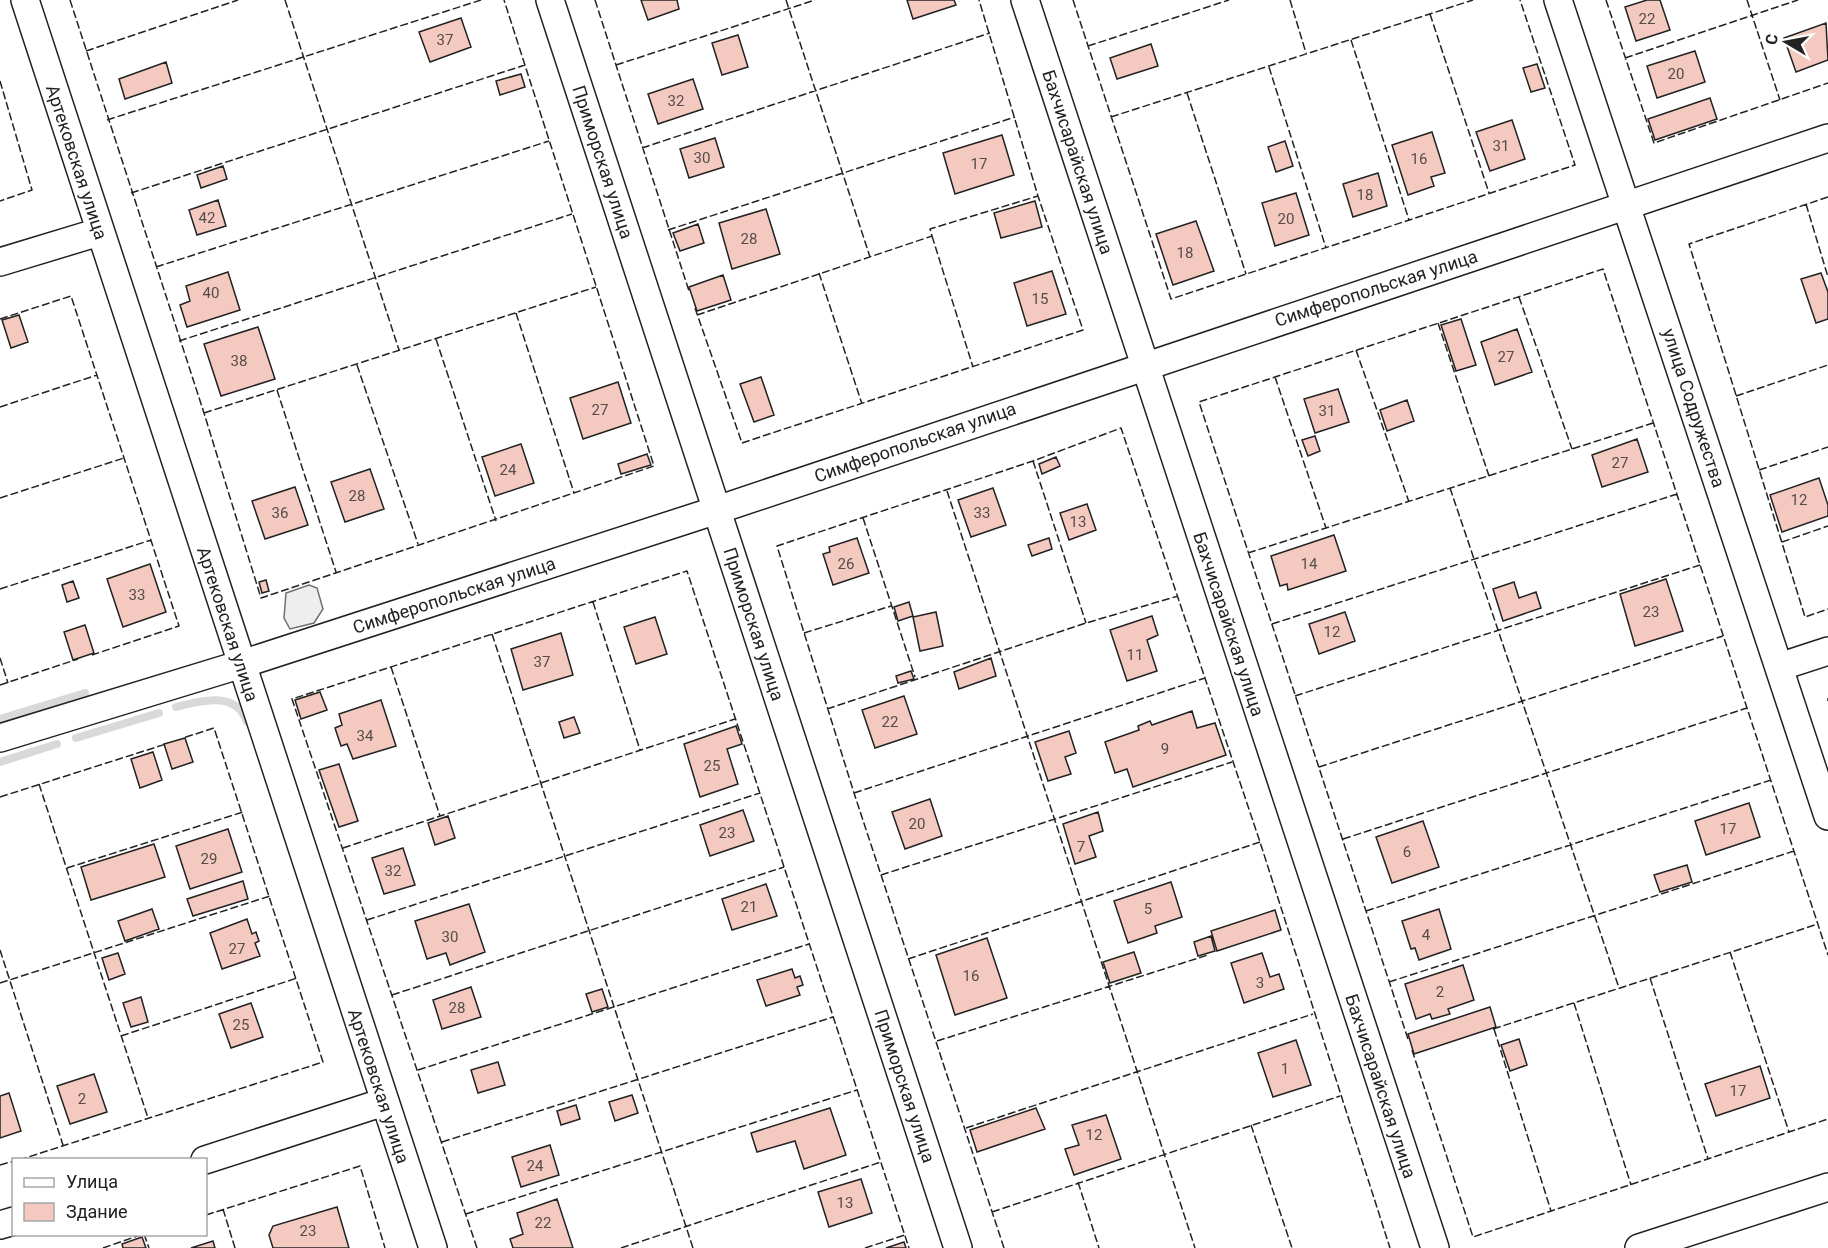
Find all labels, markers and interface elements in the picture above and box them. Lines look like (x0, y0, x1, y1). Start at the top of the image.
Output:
house number: 22 (1639, 10, 1655, 28)
north arrow (1756, 12, 1816, 72)
house number: 37 (437, 31, 453, 49)
text: С (1761, 33, 1782, 46)
house number: 20 (1668, 65, 1684, 83)
street label: Бахчисарайская улица (1038, 67, 1118, 257)
street label: Артековская улица (42, 82, 112, 242)
street label: Приморская улица (568, 83, 638, 241)
house number: 32 (668, 92, 684, 110)
house number: 31 (1493, 137, 1509, 155)
house number: 30 (694, 149, 710, 167)
house number: 16 (1411, 150, 1427, 168)
house number: 17 (971, 155, 987, 173)
house number: 18 (1357, 186, 1373, 204)
house number: 42 (199, 209, 215, 227)
house number: 20 (1278, 210, 1294, 228)
house number: 28 (741, 230, 757, 248)
house number: 18 (1177, 244, 1193, 262)
street label: Симферопольская улица (1272, 245, 1480, 331)
house number: 40 (203, 284, 219, 302)
house number: 15 (1032, 290, 1048, 308)
street label: улица Содружества (1658, 326, 1730, 490)
house number: 27 (1498, 348, 1514, 366)
house number: 38 (231, 352, 247, 370)
street label: Симферопольская улица (811, 398, 1019, 486)
house number: 27 (592, 401, 608, 419)
house number: 31 (1319, 402, 1335, 420)
house number: 27 (1612, 454, 1628, 472)
house number: 24 (500, 461, 517, 479)
house number: 28 (349, 487, 365, 505)
house number: 12 (1791, 491, 1807, 509)
house number: 36 (272, 504, 288, 522)
house number: 33 (974, 504, 990, 522)
house number: 13 (1070, 513, 1086, 531)
street label: Бахчисарайская улица (1189, 529, 1269, 719)
street label: Артековская улица (193, 544, 263, 704)
street label: Приморская улица (719, 545, 789, 703)
street label: Симферопольская улица (350, 552, 558, 638)
house number: 26 (838, 555, 854, 573)
house number: 14 (1301, 555, 1318, 573)
house number: 33 (129, 586, 145, 604)
house number: 23 (1643, 603, 1659, 621)
house number: 12 (1324, 623, 1340, 641)
house number: 11 (1127, 646, 1143, 664)
house number: 37 (534, 653, 550, 671)
house number: 22 (882, 713, 898, 731)
house number: 34 (357, 727, 374, 745)
house number: 9 (1161, 740, 1169, 758)
house number: 25 (704, 757, 720, 775)
house number: 20 (909, 815, 925, 833)
house number: 17 (1720, 820, 1736, 838)
house number: 23 (719, 824, 735, 842)
house number: 7 (1077, 838, 1085, 856)
house number: 6 (1403, 843, 1411, 861)
house number: 29 (201, 850, 217, 868)
house number: 32 (385, 862, 401, 880)
house number: 21 (741, 898, 757, 916)
house number: 5 (1144, 900, 1152, 918)
house number: 4 (1422, 926, 1431, 944)
house number: 30 (442, 928, 458, 946)
house number: 27 (229, 940, 245, 958)
house number: 16 (963, 967, 979, 985)
house number: 3 (1256, 974, 1264, 992)
house number: 2 (1436, 983, 1444, 1001)
street label: Бахчисарайская улица (1341, 991, 1421, 1181)
house number: 28 (449, 999, 465, 1017)
street label: Артековская улица (344, 1006, 414, 1166)
street label: Приморская улица (870, 1007, 940, 1165)
house number: 25 (233, 1016, 249, 1034)
house number: 1 (1281, 1060, 1289, 1078)
house number: 17 (1730, 1082, 1746, 1100)
house number: 2 (78, 1090, 86, 1108)
house number: 12 (1086, 1126, 1102, 1144)
house number: 24 (527, 1157, 544, 1175)
legend (12, 1158, 207, 1236)
text: Улица (66, 1171, 118, 1192)
house number: 13 (837, 1194, 853, 1212)
text: Здание (66, 1201, 128, 1222)
house number: 22 (535, 1214, 551, 1232)
house number: 23 (300, 1222, 316, 1240)

